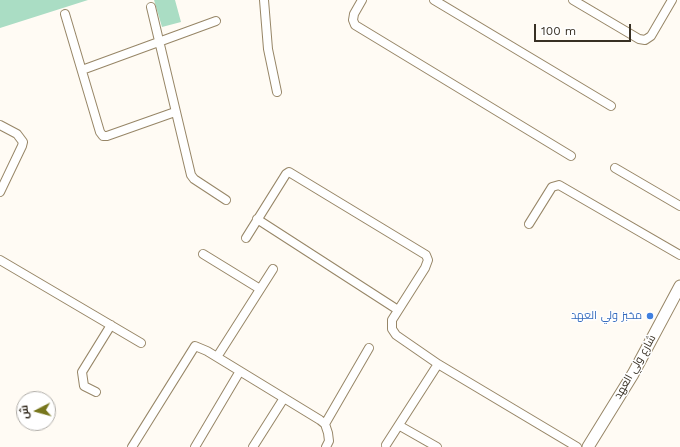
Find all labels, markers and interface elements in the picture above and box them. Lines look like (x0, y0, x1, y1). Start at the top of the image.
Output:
scale bar (536, 16, 633, 42)
text: 100 m (541, 24, 576, 38)
place label: مخبز ولي العهد (571, 309, 642, 323)
marker: مخبز ولي العهد (645, 311, 655, 321)
street label: شارع ولي العهد (611, 332, 659, 402)
north arrow (16, 391, 56, 431)
text: ش (17, 404, 32, 420)

